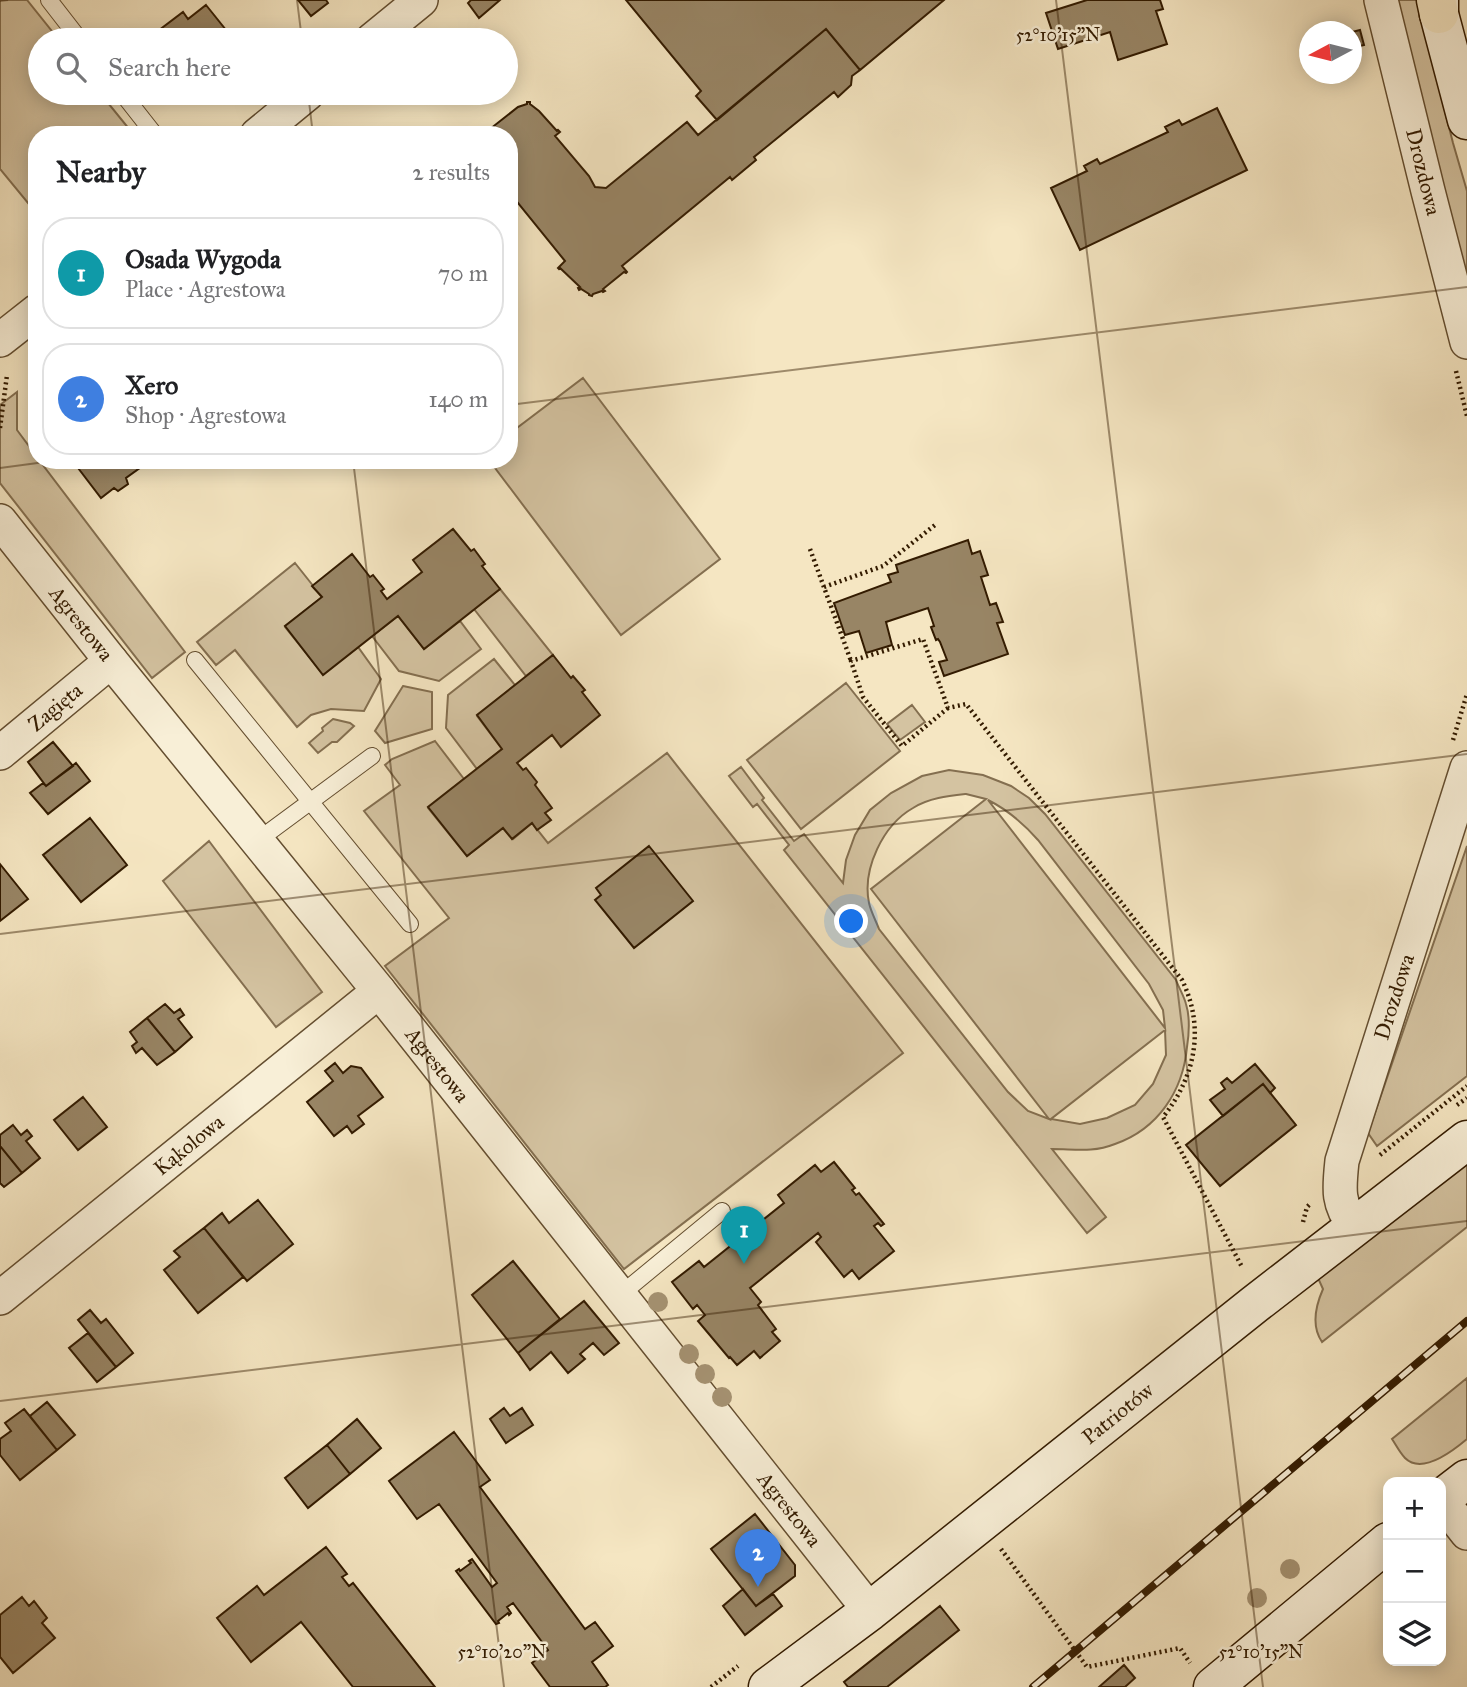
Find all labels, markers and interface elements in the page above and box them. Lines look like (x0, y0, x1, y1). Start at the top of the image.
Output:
north arrow (1299, 21, 1362, 84)
text: 52°10'15"N (1016, 24, 1100, 46)
search box (28, 28, 518, 105)
icon: search (52, 48, 90, 86)
text: Search here (108, 51, 231, 83)
street label: Drozdowa (1400, 126, 1447, 218)
text: Nearby (56, 154, 146, 190)
text: 2 results (412, 158, 490, 186)
text: Osada Wygoda (125, 243, 281, 275)
text: 1 (76, 259, 86, 287)
text: 70 m (438, 259, 488, 287)
text: Place · Agrestowa (125, 275, 285, 303)
text: Xero (125, 369, 178, 401)
text: 2 (75, 385, 87, 413)
text: 140 m (428, 385, 488, 413)
text: Shop · Agrestowa (125, 401, 286, 429)
street label: Agrestowa (43, 580, 119, 667)
street label: Zagięta (23, 677, 88, 737)
your location (834, 904, 868, 938)
street label: Drozdowa (1368, 950, 1420, 1043)
street label: Agrestowa (399, 1021, 475, 1108)
street label: Kąkolowa (148, 1109, 229, 1181)
pin: 1 (721, 1206, 767, 1264)
street label: Patriotów (1077, 1377, 1159, 1450)
street label: Agrestowa (751, 1466, 827, 1552)
map controls (1383, 1477, 1446, 1666)
button: + (1383, 1477, 1446, 1540)
pin: 2 (735, 1529, 781, 1587)
button: − (1383, 1540, 1446, 1603)
button: layers (1383, 1603, 1446, 1666)
text: 52°10'20"N (458, 1641, 546, 1663)
text: 52°10'15"N (1219, 1641, 1303, 1663)

